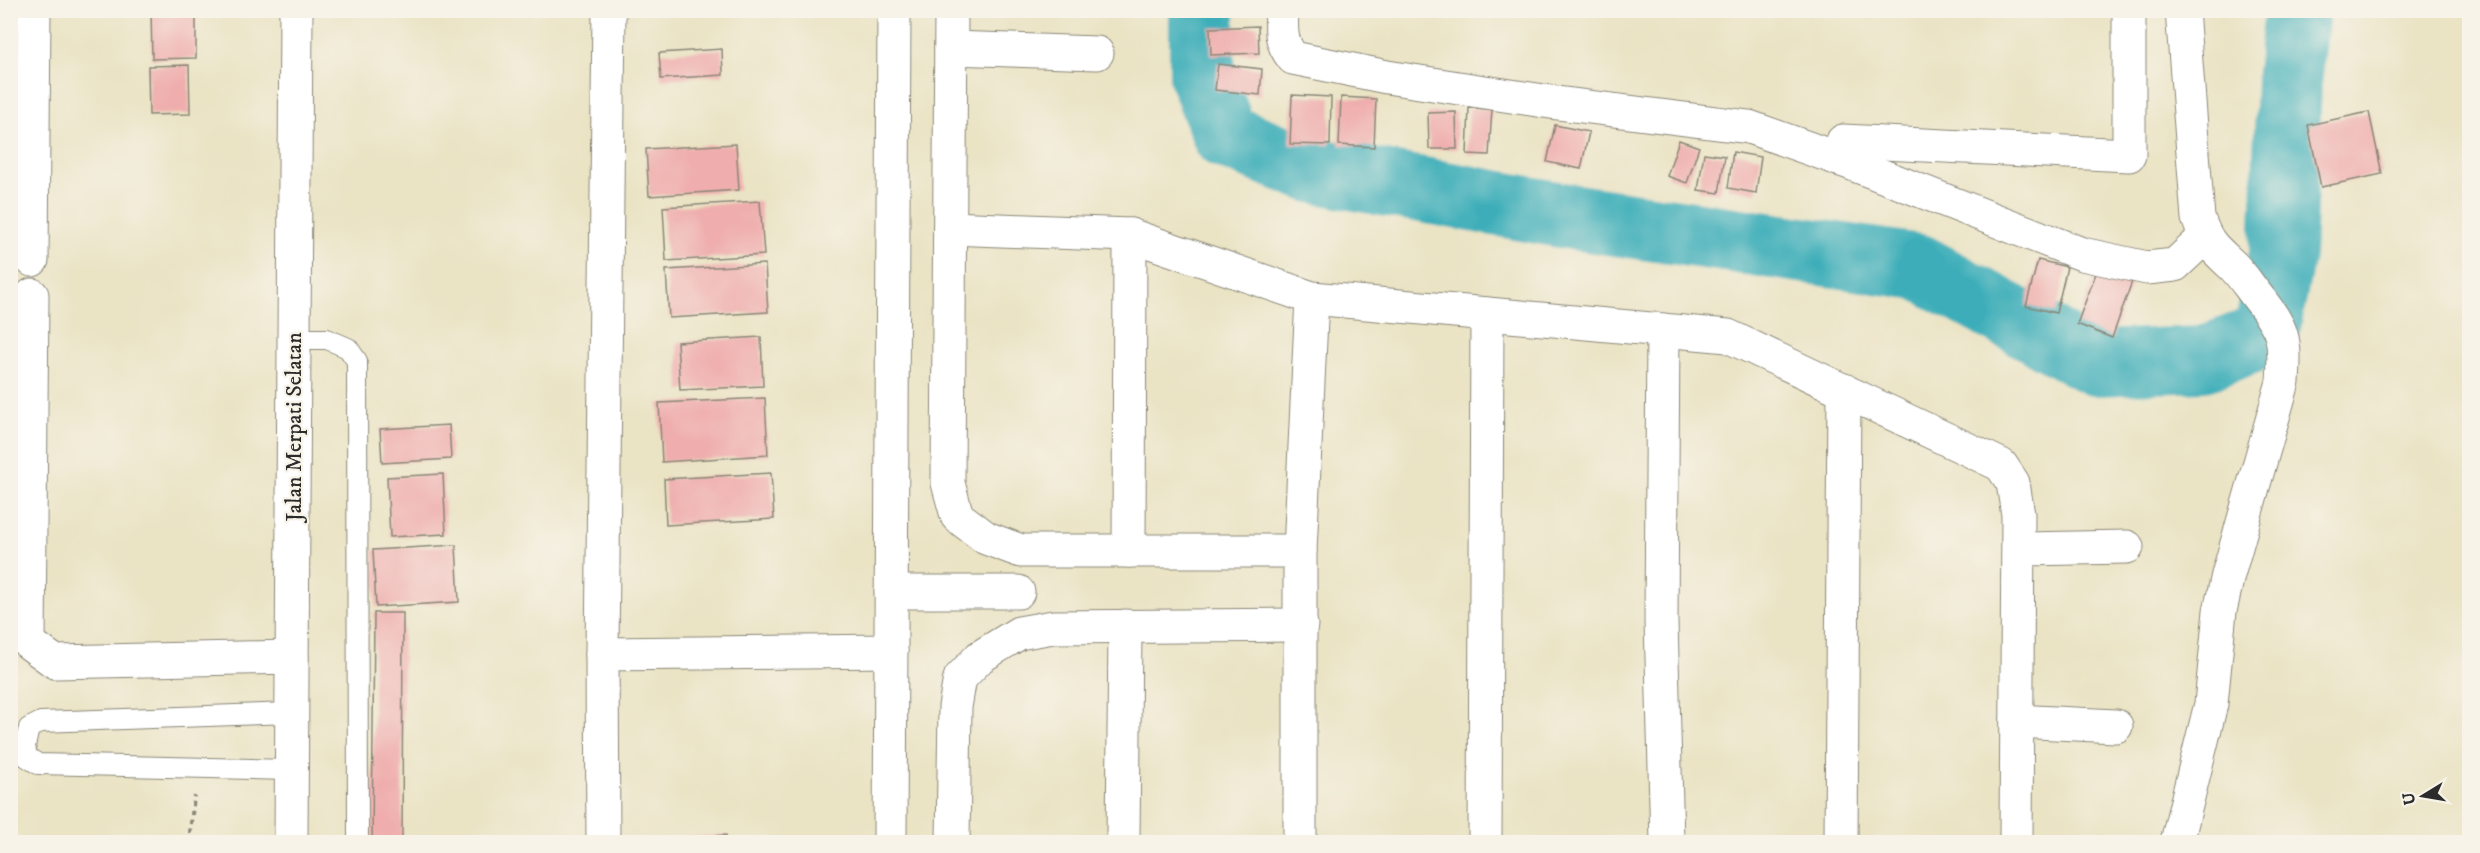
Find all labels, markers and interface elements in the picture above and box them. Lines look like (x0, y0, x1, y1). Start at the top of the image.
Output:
street label: Jalan Merpati Selatan (281, 332, 308, 524)
north arrow (2393, 766, 2453, 826)
text: U (2398, 790, 2420, 807)

